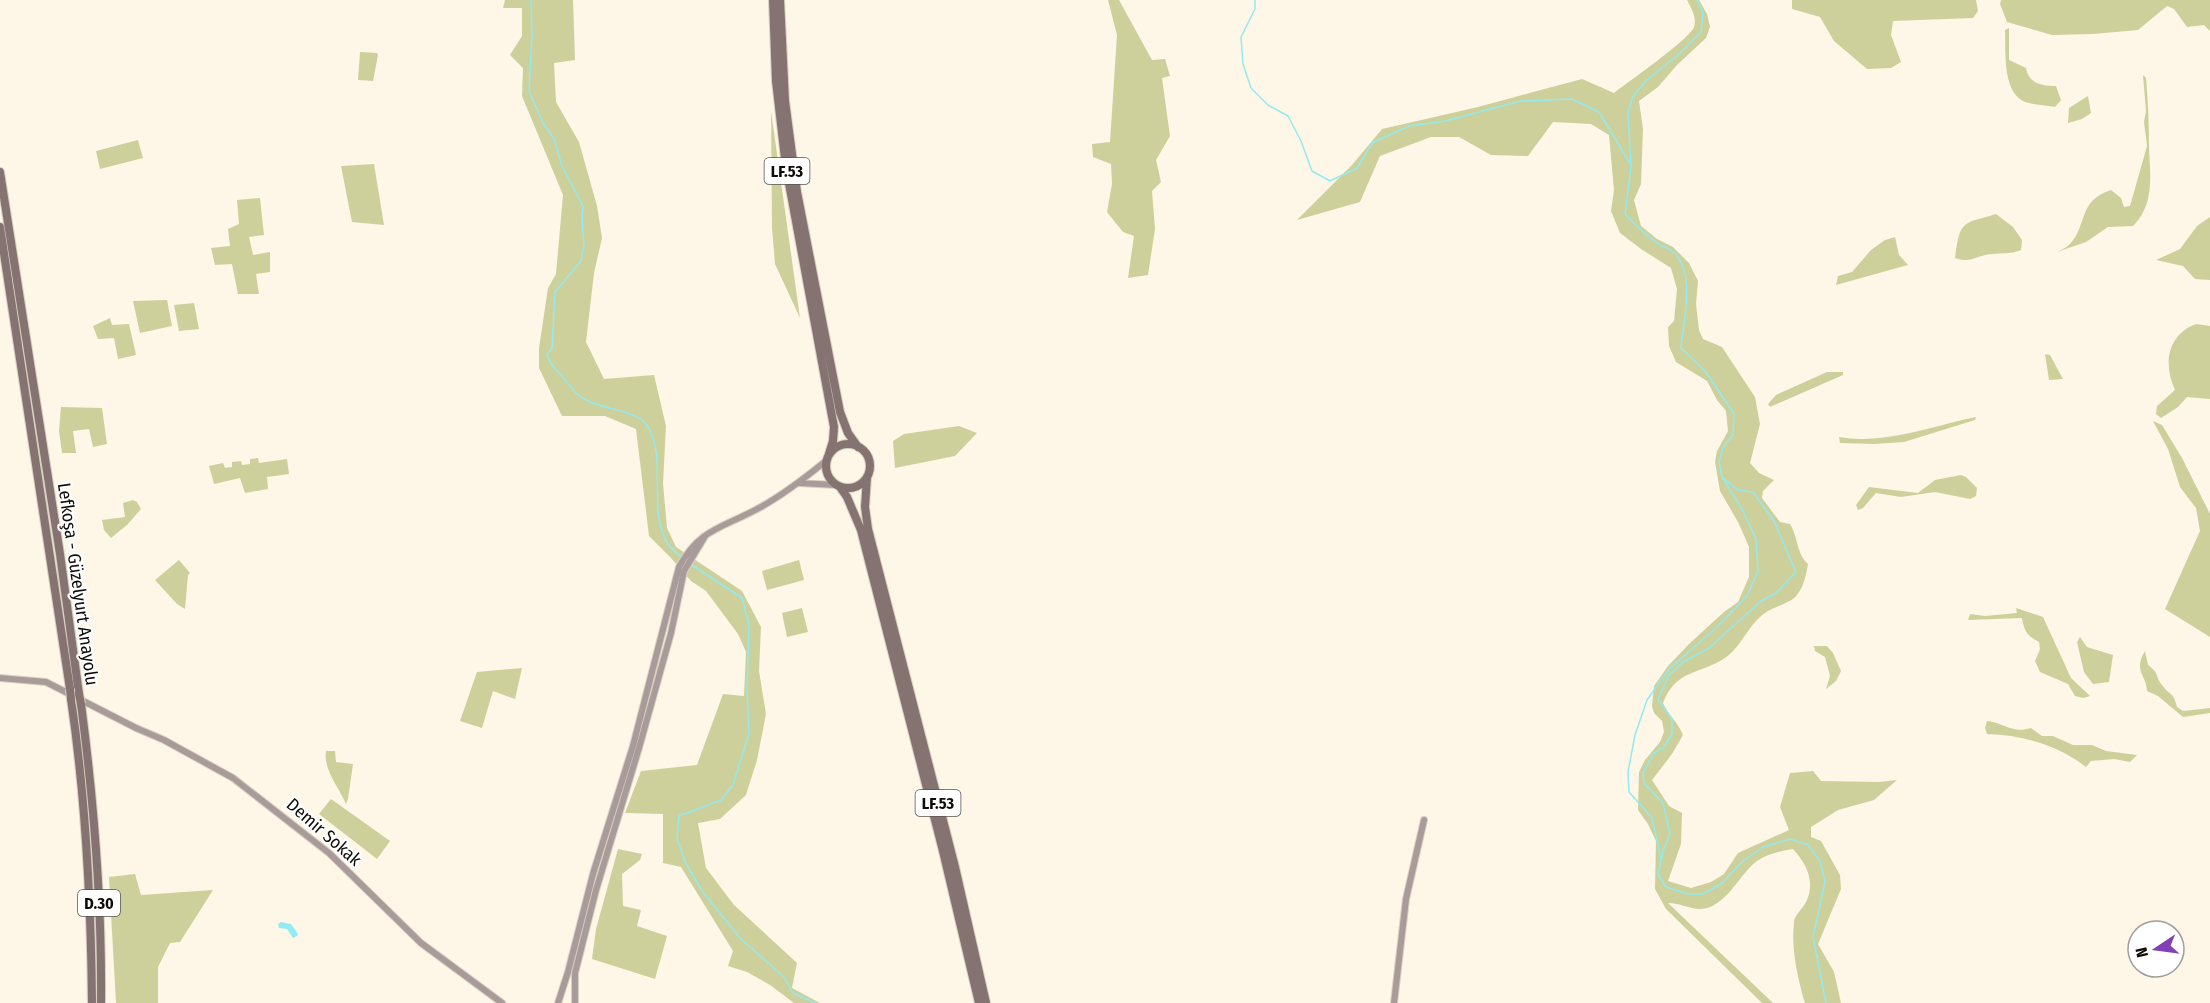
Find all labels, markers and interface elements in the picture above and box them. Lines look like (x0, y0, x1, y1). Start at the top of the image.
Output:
road number: LF.53 (764, 158, 810, 184)
street label: Lefkoşa - Güzelyurt Anayolu (53, 481, 103, 687)
road number: LF.53 (916, 790, 960, 816)
street label: Demir Sokak (282, 794, 366, 871)
road number: D.30 (78, 890, 120, 916)
north arrow (2126, 919, 2186, 979)
text: N (2132, 945, 2152, 959)

